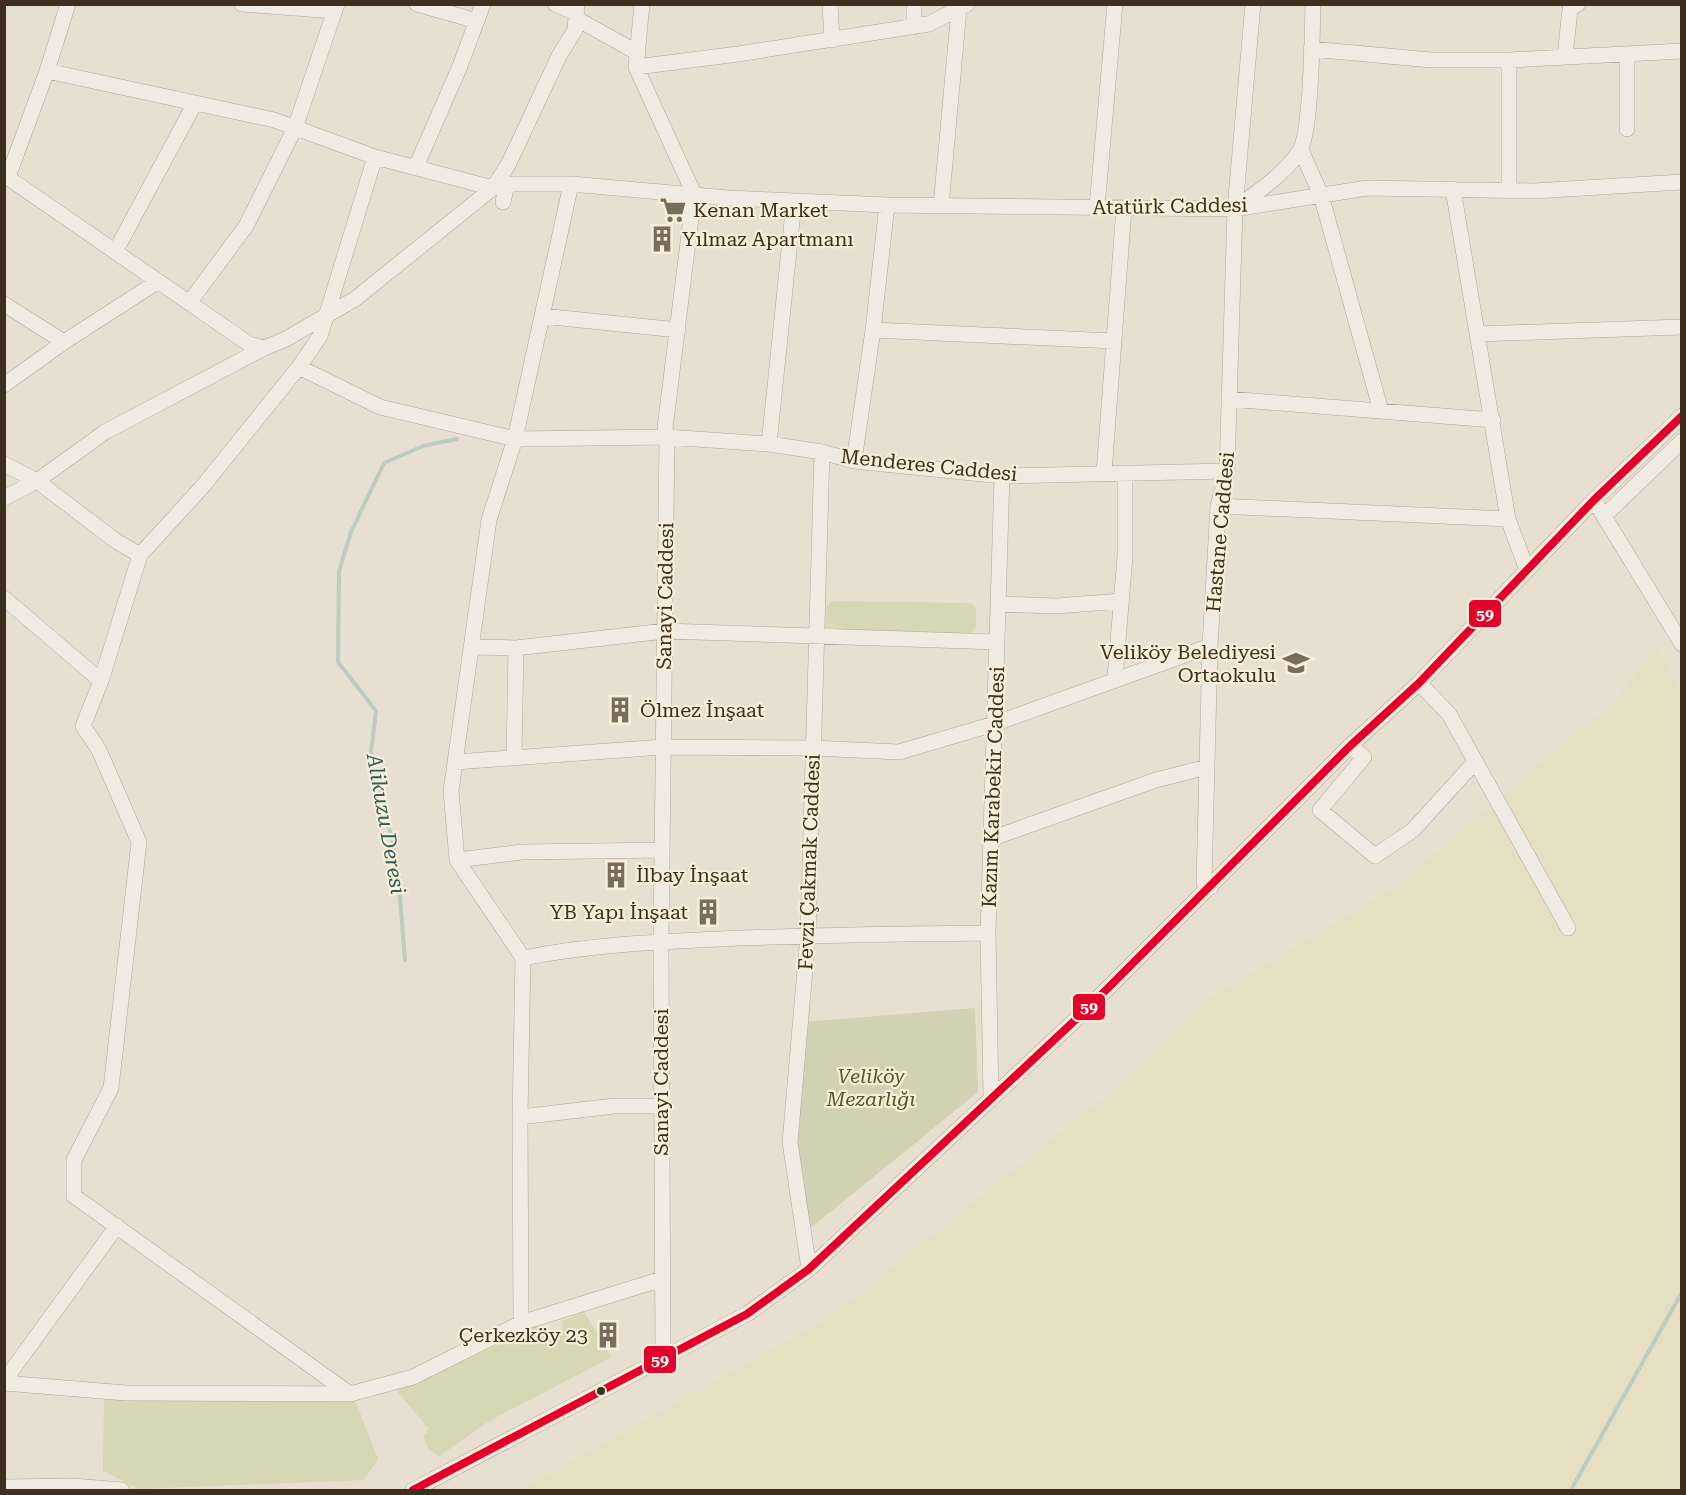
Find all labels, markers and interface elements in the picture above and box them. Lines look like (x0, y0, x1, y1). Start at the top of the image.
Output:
street label: Atatürk Caddesi (1092, 193, 1248, 219)
supermarket icon: Kenan Market (658, 195, 688, 225)
place label: Kenan Market (693, 198, 829, 222)
building icon: Yılmaz Apartmanı (647, 224, 677, 254)
place label: Yılmaz Apartmanı (682, 227, 854, 251)
street label: Menderes Caddesi (839, 444, 1019, 486)
street label: Hastane Caddesi (1201, 451, 1239, 613)
street label: Sanayi Caddesi (652, 522, 678, 670)
line badge: 59 (1468, 599, 1502, 628)
text: 59 (1476, 605, 1494, 624)
place label: Veliköy Belediyesi Ortaokulu (1100, 640, 1277, 687)
school or university icon: Veliköy Belediyesi Ortaokulu (1281, 648, 1311, 678)
street label: Kazım Karabekir Caddesi (977, 666, 1009, 908)
building icon: Ölmez İnşaat (605, 695, 635, 725)
place label: Ölmez İnşaat (640, 698, 765, 722)
water label: Alikuzu Deresi (362, 750, 410, 896)
street label: Fevzi Çakmak Caddesi (793, 753, 825, 971)
building icon: İlbay İnşaat (601, 860, 631, 890)
place label: İlbay İnşaat (636, 863, 749, 887)
building icon: YB Yapı İnşaat (693, 897, 723, 927)
place label: YB Yapı İnşaat (550, 900, 689, 924)
line badge: 59 (1072, 993, 1106, 1021)
text: 59 (1080, 998, 1098, 1017)
street label: Sanayi Caddesi (649, 1008, 673, 1156)
park label: Veliköy Mezarlığı (826, 1064, 915, 1111)
building icon: Çerkezköy 23 (593, 1320, 623, 1350)
place label: Çerkezköy 23 (459, 1323, 588, 1347)
line badge: 59 (643, 1345, 677, 1374)
text: 59 (651, 1351, 669, 1370)
unlabelled marker (595, 1385, 607, 1397)

